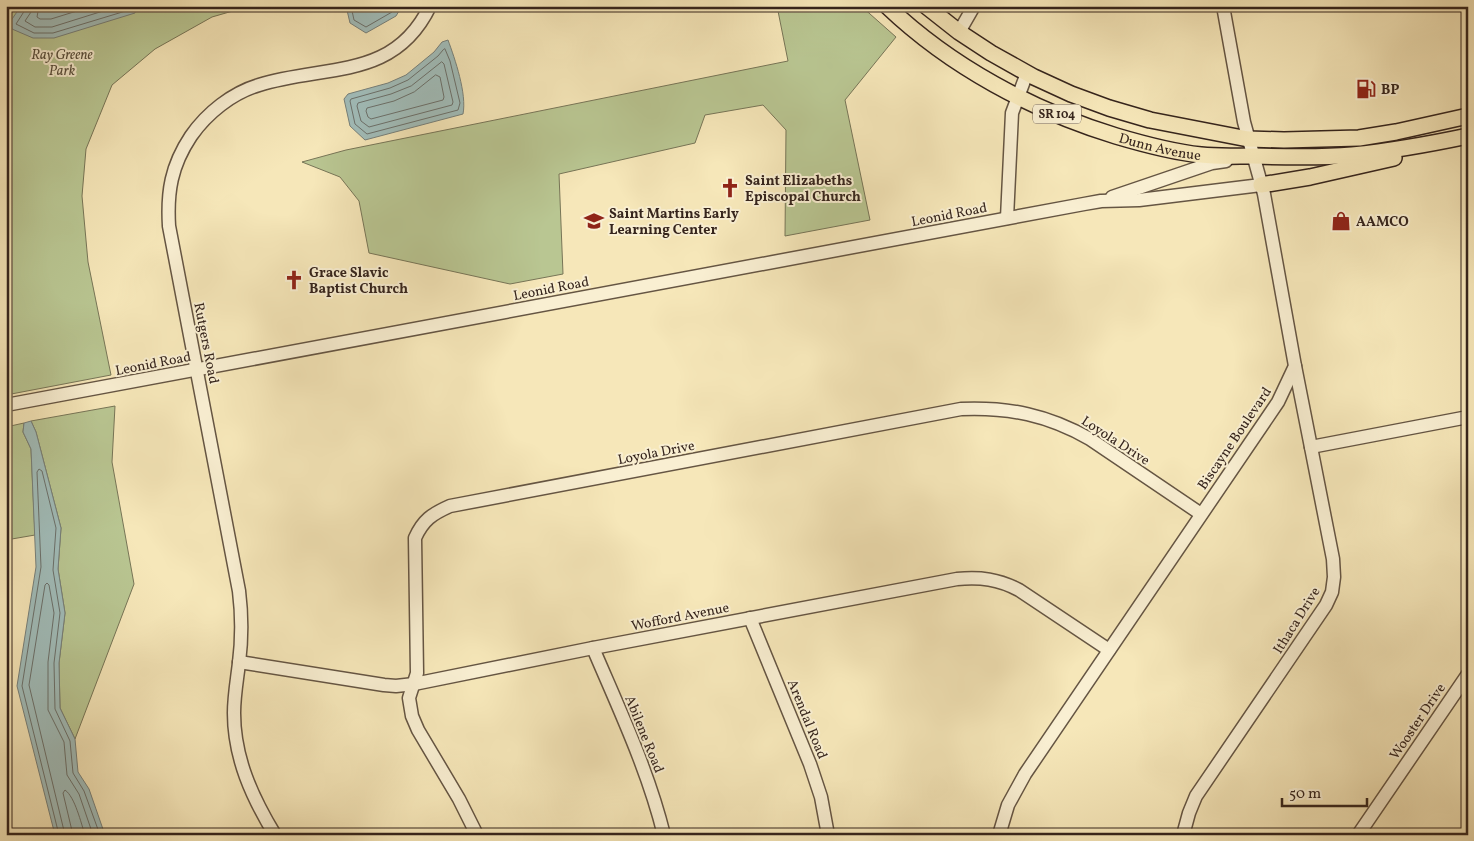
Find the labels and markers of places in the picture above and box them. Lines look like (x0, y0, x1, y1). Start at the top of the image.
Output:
fuel station icon: BP (1355, 78, 1377, 100)
place label: BP (1381, 81, 1399, 100)
place label: Saint Elizabeths Episcopal Church (745, 172, 861, 207)
church icon: Saint Elizabeths Episcopal Church (719, 177, 741, 199)
place label: Saint Martins Early Learning Center (609, 205, 739, 240)
school or university icon: Saint Martins Early Learning Center (583, 210, 605, 232)
shop icon: AAMCO (1330, 210, 1352, 232)
place label: AAMCO (1356, 213, 1409, 232)
place label: Grace Slavic Baptist Church (309, 264, 408, 299)
church icon: Grace Slavic Baptist Church (283, 269, 305, 291)

